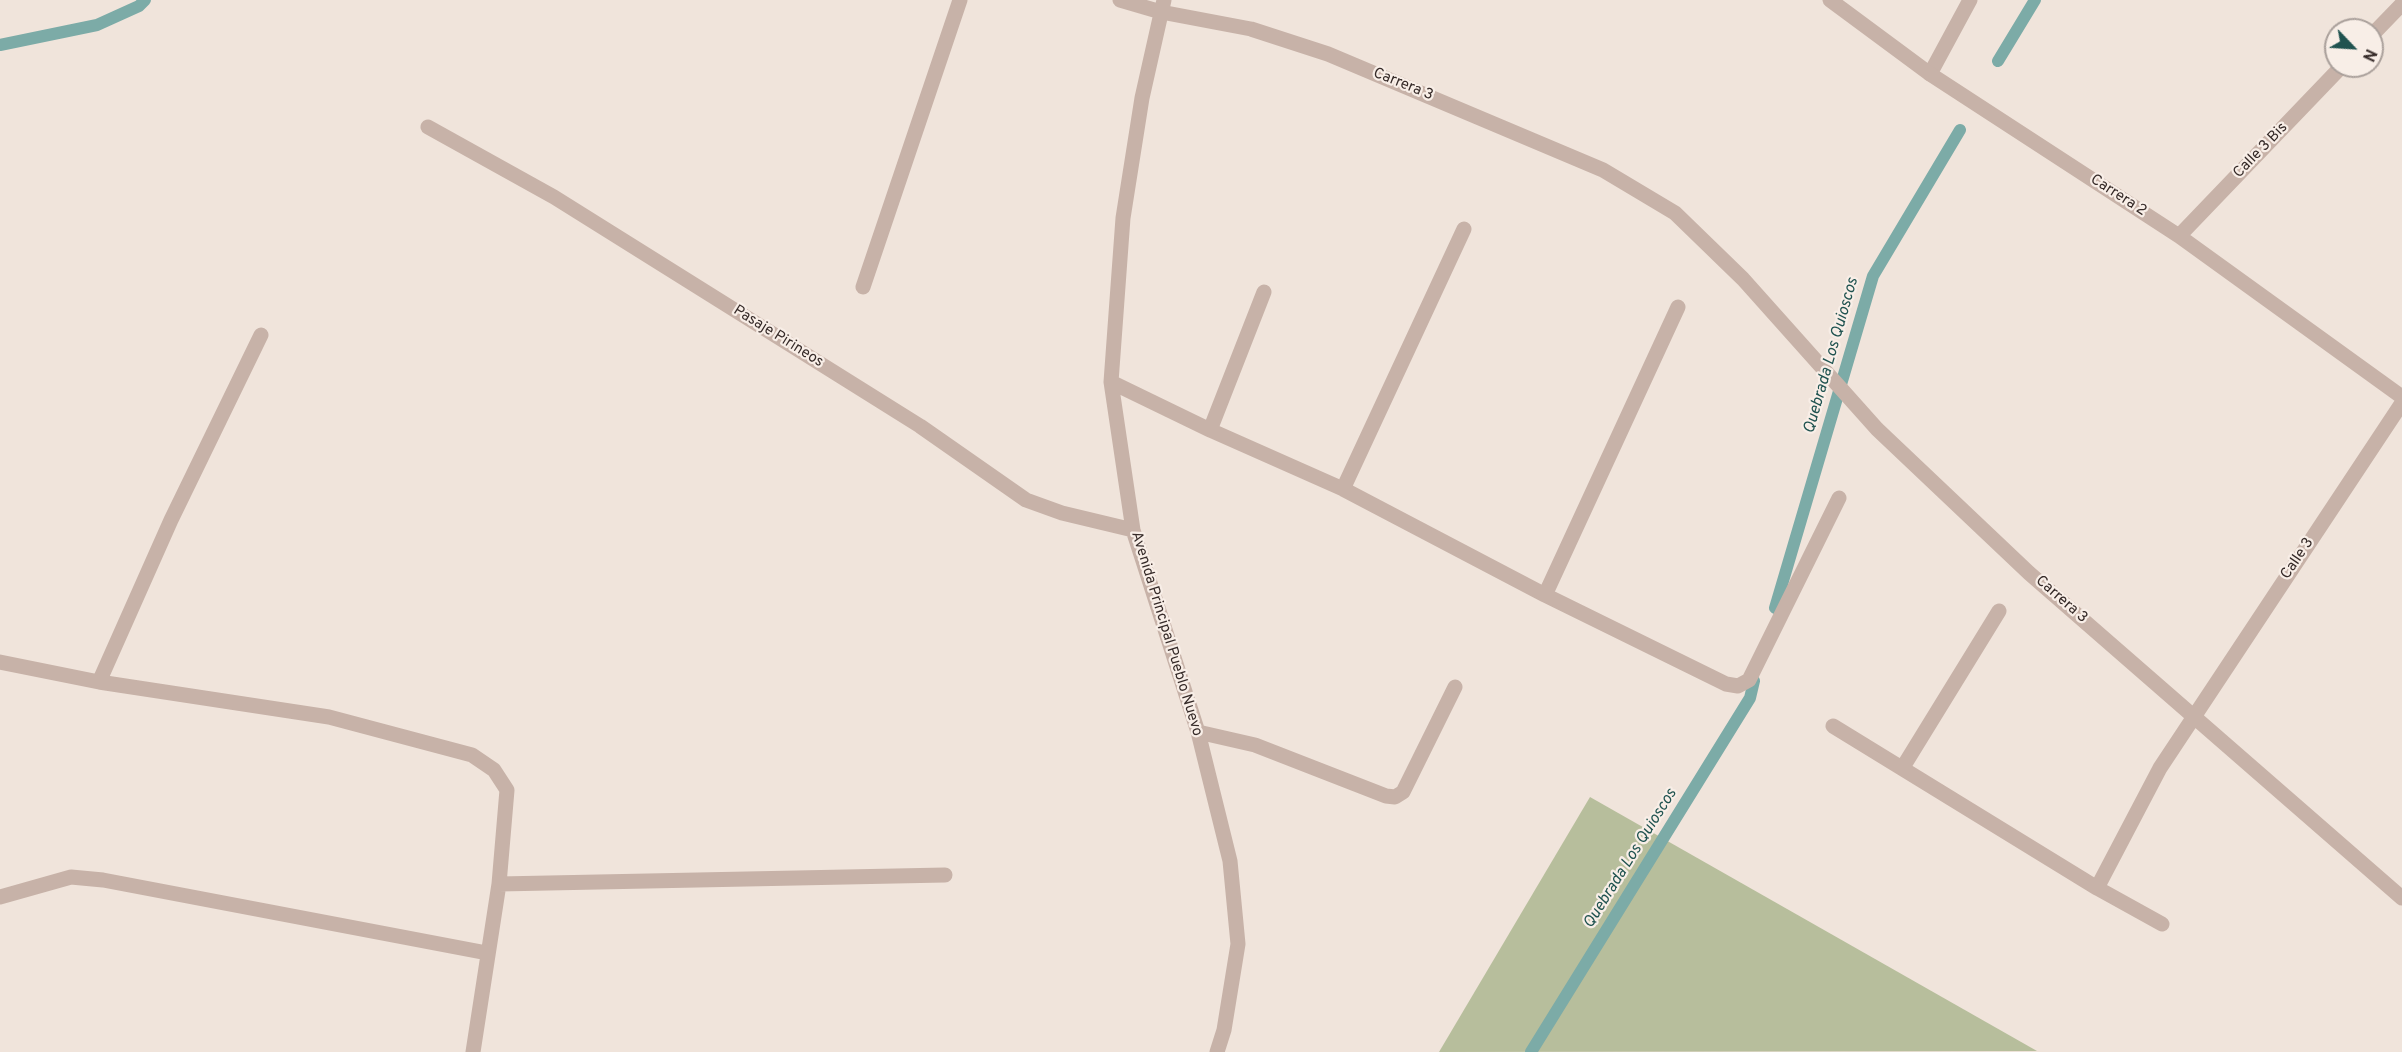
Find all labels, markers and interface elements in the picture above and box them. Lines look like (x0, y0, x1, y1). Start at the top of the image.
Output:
north arrow (2324, 18, 2384, 78)
text: N (2357, 45, 2380, 64)
street label: Carrera 3 (1370, 65, 1436, 105)
street label: Calle 3 Bis (2230, 119, 2292, 183)
street label: Carrera 2 (2087, 171, 2149, 221)
water label: Quebrada Los Quioscos (1801, 276, 1863, 436)
street label: Pasaje Pirineos (730, 302, 826, 372)
street label: Avenida Principal Pueblo Nuevo (1126, 530, 1206, 738)
street label: Calle 3 (2278, 535, 2318, 583)
street label: Carrera 3 (2031, 572, 2091, 628)
water label: Quebrada Los Quioscos (1580, 786, 1682, 932)

